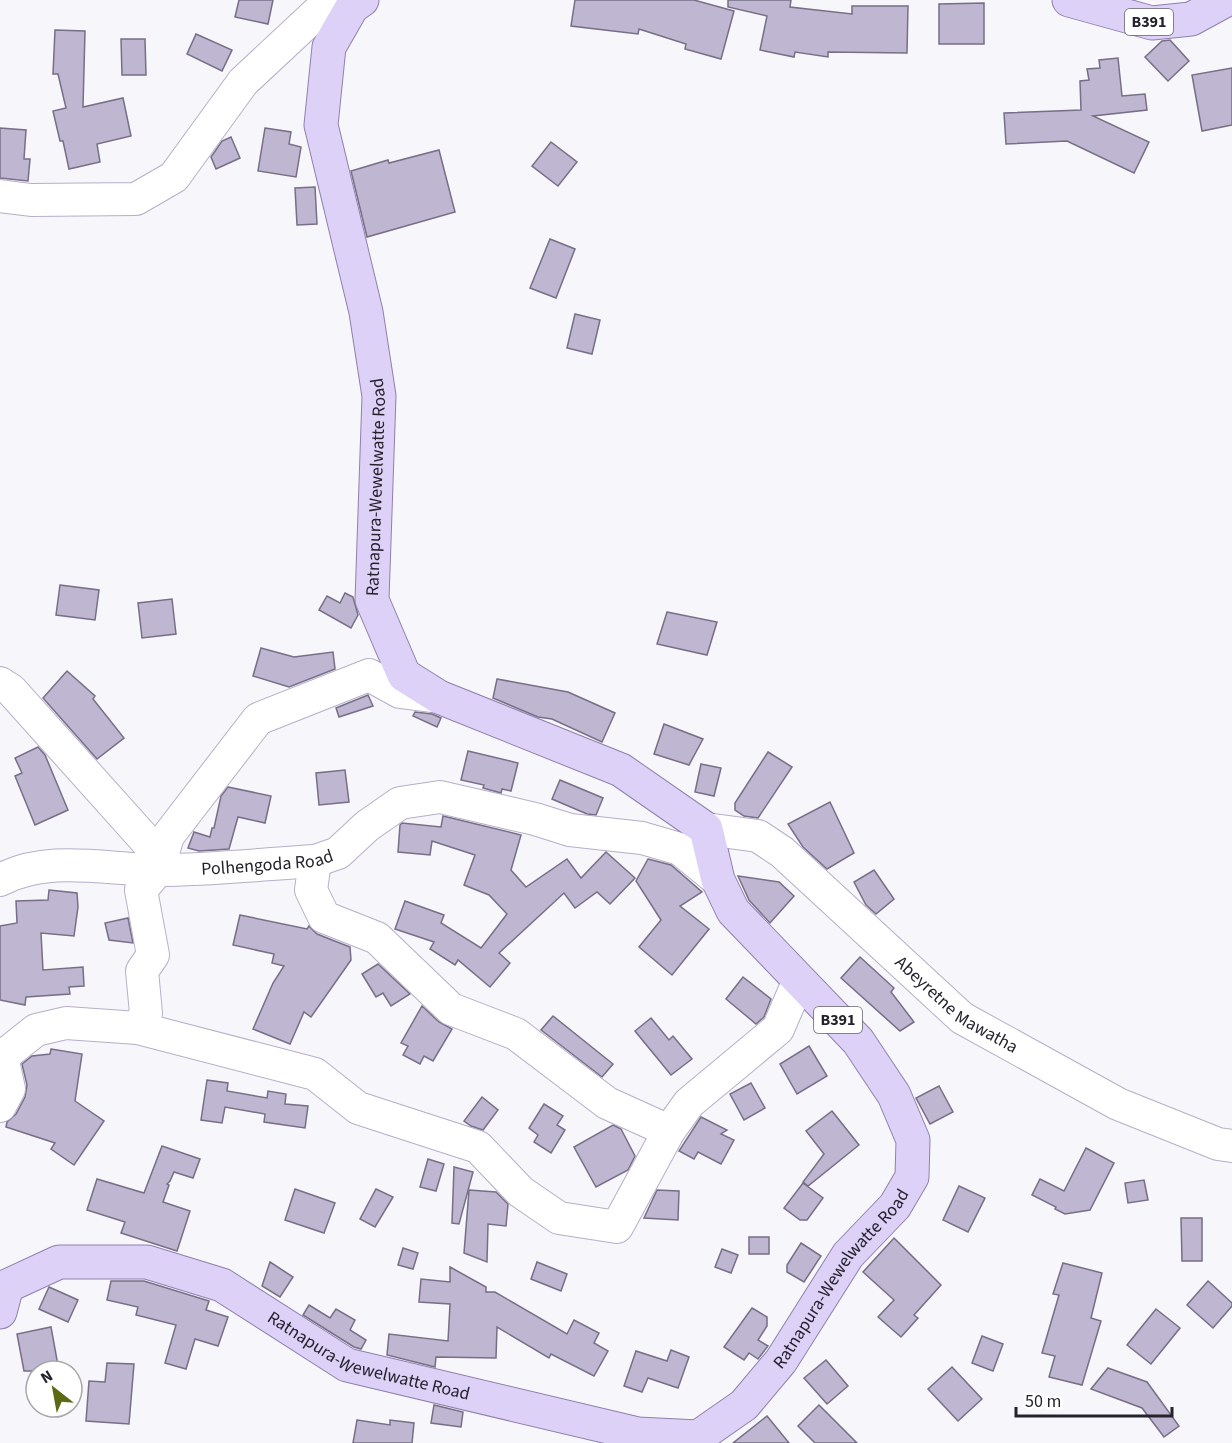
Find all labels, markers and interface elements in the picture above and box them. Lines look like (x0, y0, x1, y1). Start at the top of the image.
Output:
road number: B391 (1125, 9, 1173, 35)
street label: Ratnapura-Wewelwatte Road (360, 376, 392, 597)
street label: Polhengoda Road (201, 843, 337, 881)
street label: Abeyretne Mawatha (890, 950, 1023, 1059)
road number: B391 (814, 1007, 862, 1033)
street label: Ratnapura-Wewelwatte Road (767, 1184, 915, 1374)
street label: Ratnapura-Wewelwatte Road (263, 1305, 473, 1406)
north arrow (24, 1359, 84, 1419)
text: N (37, 1365, 57, 1389)
scale bar (1016, 1380, 1172, 1418)
text: 50 m (1025, 1389, 1061, 1414)

